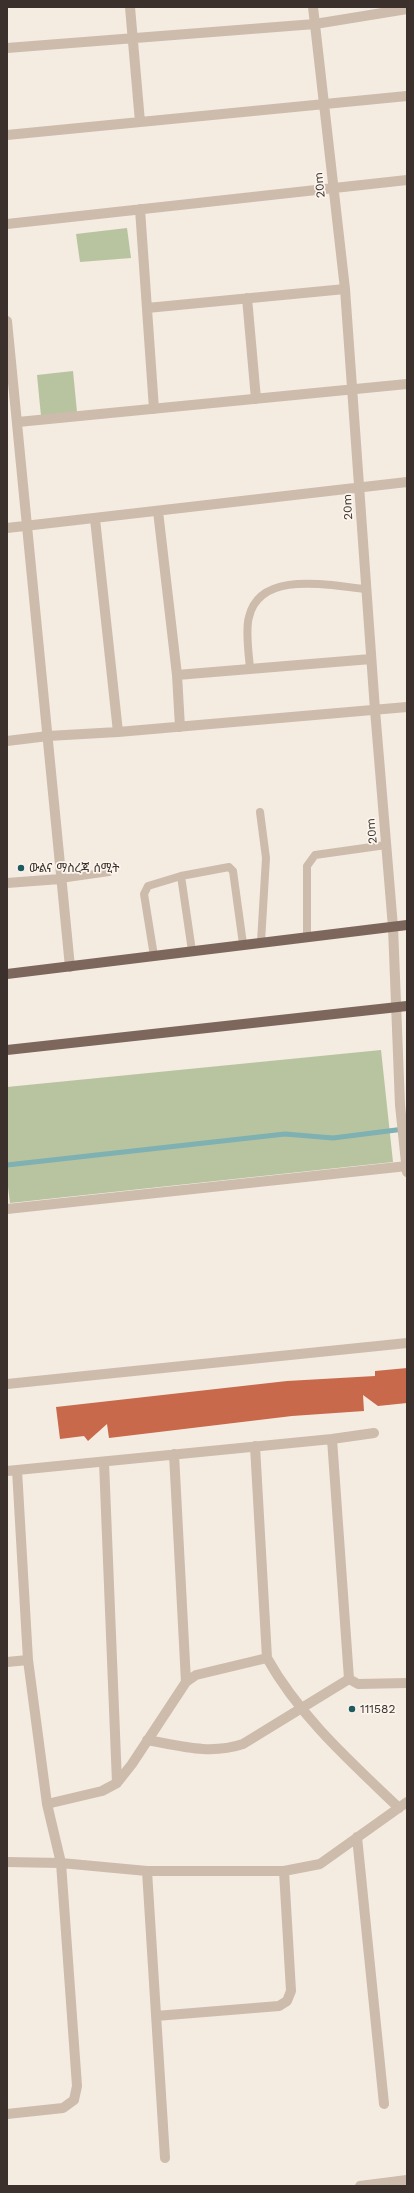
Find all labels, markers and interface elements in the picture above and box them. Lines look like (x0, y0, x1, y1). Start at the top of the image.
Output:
street label: 20m (311, 171, 329, 199)
street label: 20m (340, 494, 356, 520)
street label: 20m (364, 817, 380, 845)
place label: ውልና ማስረጃ ሰሚት (29, 861, 120, 875)
marker: ውልና ማስረጃ ሰሚት (16, 863, 26, 873)
place label: 111582 (360, 1702, 395, 1716)
marker: 111582 (347, 1704, 357, 1714)

